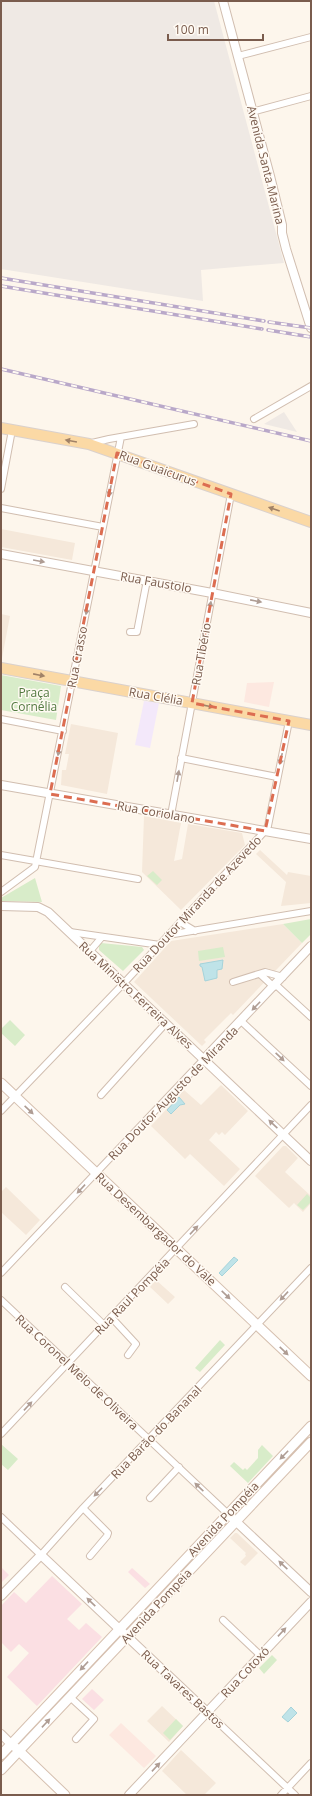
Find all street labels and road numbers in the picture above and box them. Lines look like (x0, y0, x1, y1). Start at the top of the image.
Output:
street label: Avenida Santa Marina (243, 104, 289, 226)
street label: Rua Guaicurus (117, 446, 199, 490)
street label: Rua Faustolo (119, 567, 193, 597)
street label: Rua Tibério (187, 621, 215, 687)
street label: Rua Crasso (63, 625, 91, 689)
street label: Rua Clélia (128, 683, 184, 709)
street label: Rua Coriolano (116, 797, 196, 827)
street label: Rua Doutor Miranda de Azevedo (129, 832, 265, 976)
street label: Rua Ministro Ferreira Alves (75, 938, 197, 1053)
street label: Rua Doutor Augusto de Miranda (104, 1022, 242, 1164)
street label: Rua Desembargador do Vale (92, 1168, 220, 1290)
street label: Rua Raul Pompéia (91, 1254, 173, 1338)
street label: Rua Coronel Melo de Oliveira (12, 1310, 142, 1434)
street label: Rua Barão do Bananal (107, 1381, 205, 1483)
street label: Avenida Pompéia (184, 1478, 262, 1560)
street label: Avenida Pompeia (117, 1565, 195, 1647)
street label: Rua Cotoxó (217, 1643, 273, 1701)
street label: Rua Tavares Bastos (138, 1646, 229, 1732)

